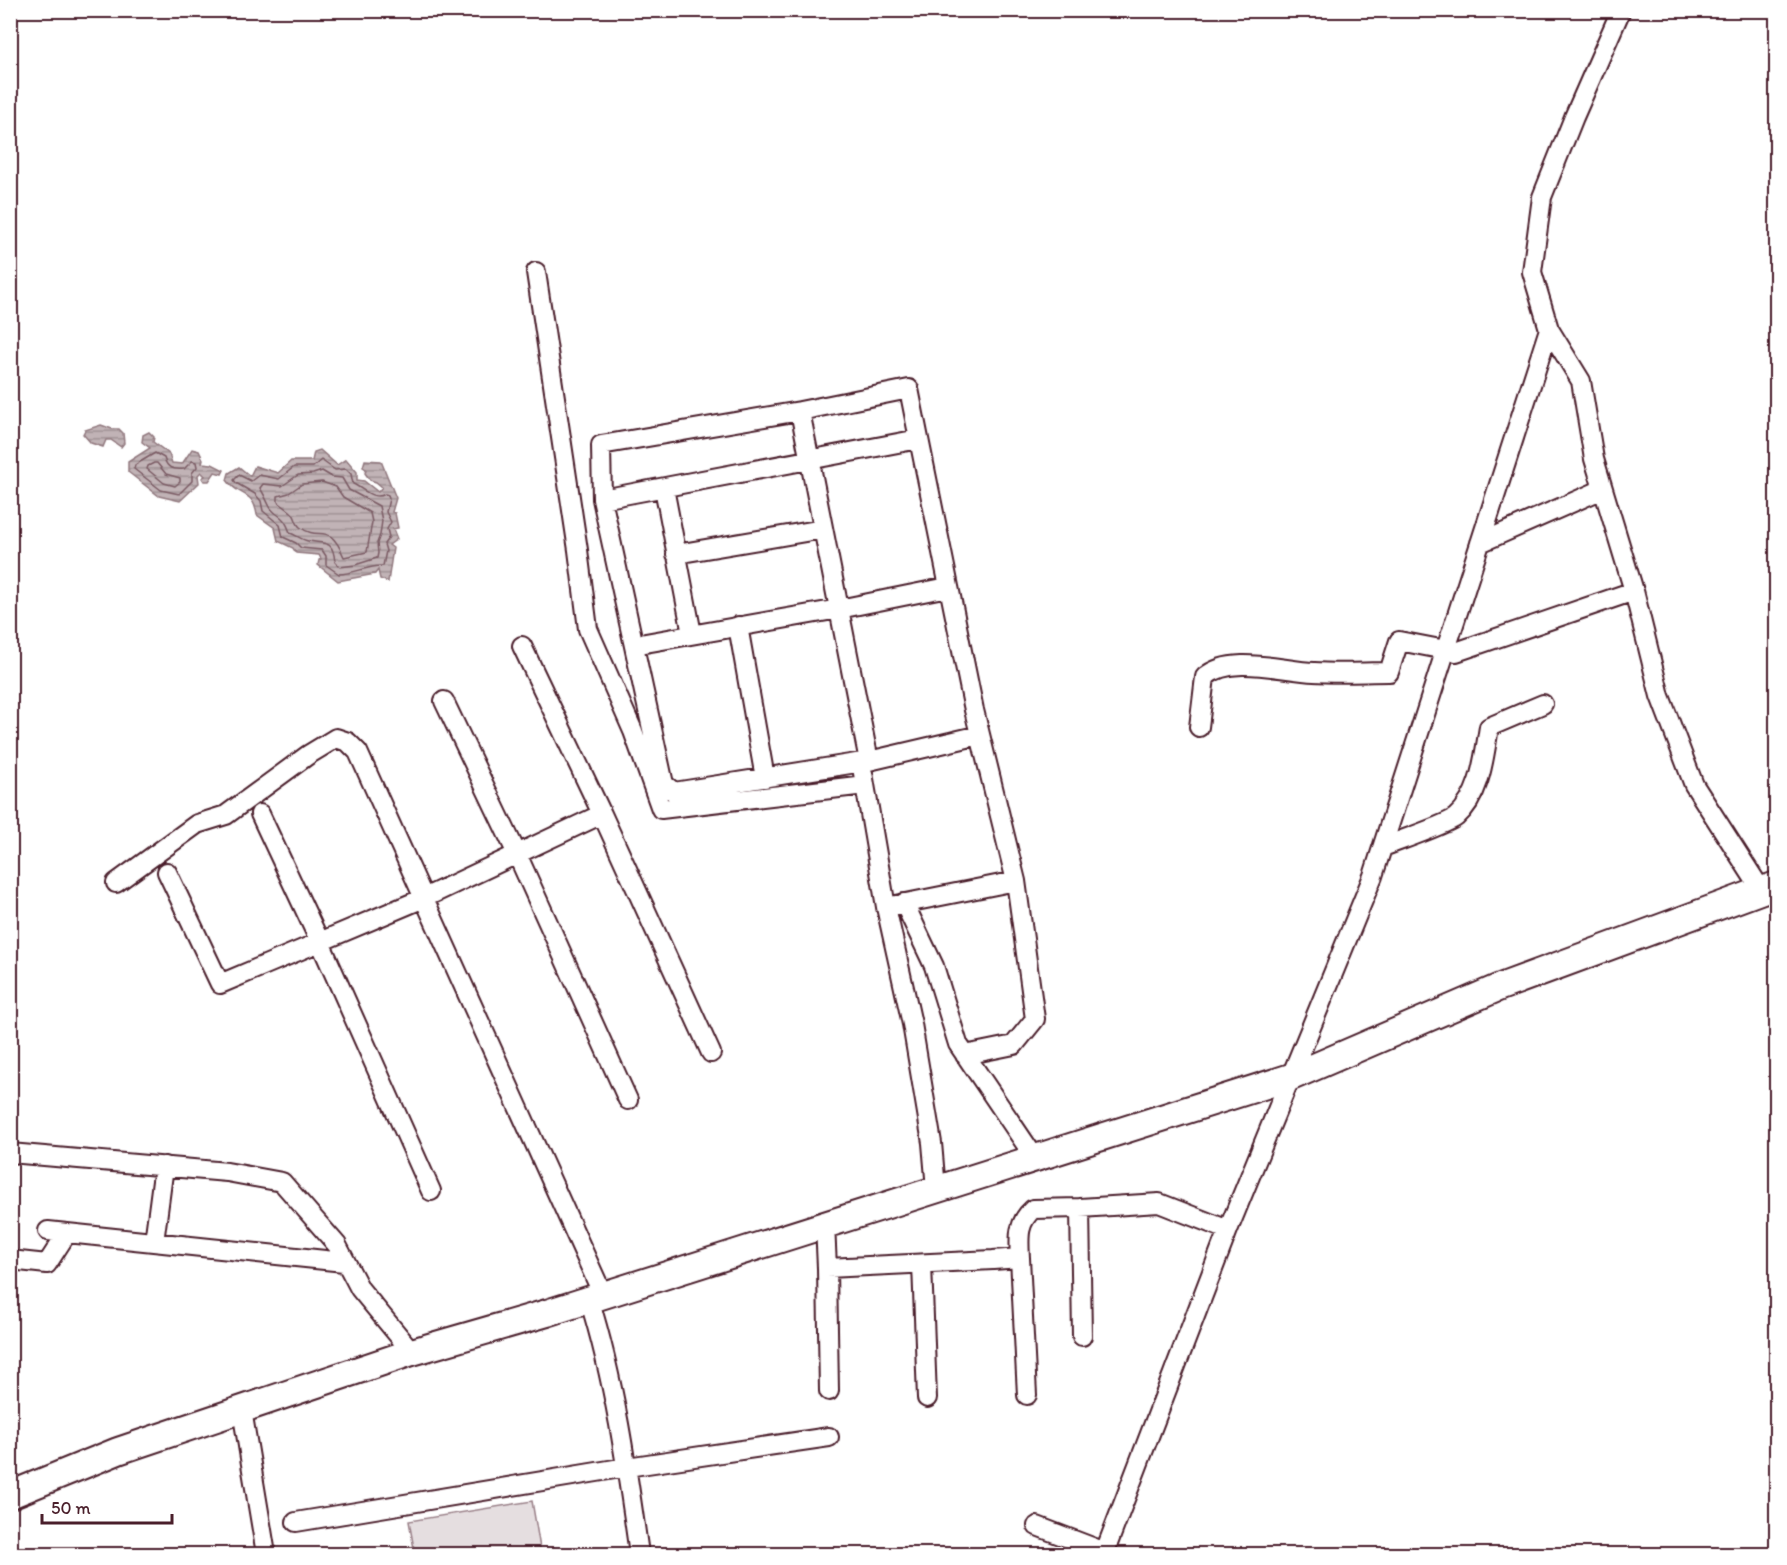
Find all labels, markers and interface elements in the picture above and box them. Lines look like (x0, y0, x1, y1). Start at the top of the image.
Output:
scale bar (42, 1487, 172, 1525)
text: 50 m (51, 1497, 91, 1519)

